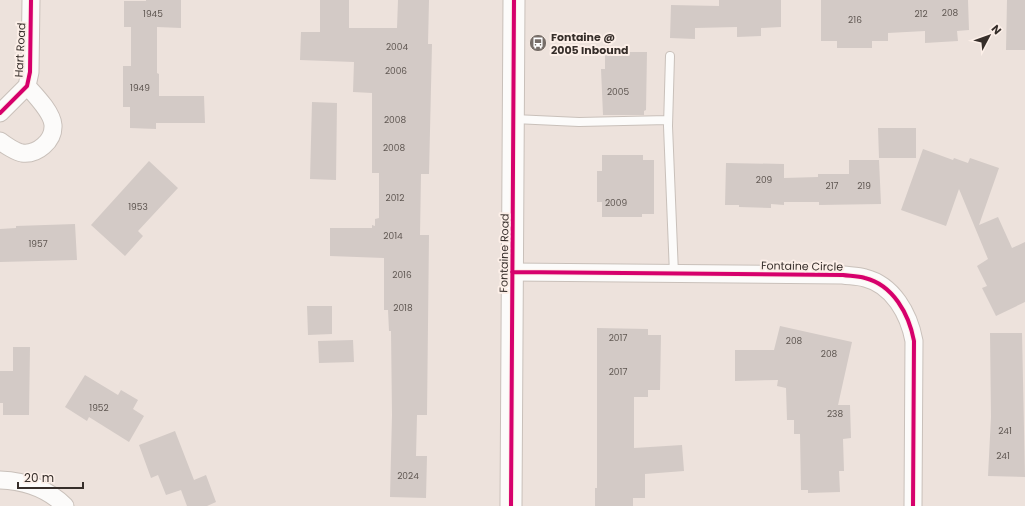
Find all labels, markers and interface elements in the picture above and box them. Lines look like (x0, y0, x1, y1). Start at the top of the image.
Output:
house number: 208 (942, 7, 959, 19)
house number: 1945 (143, 8, 163, 20)
house number: 212 (914, 8, 928, 20)
house number: 216 (848, 14, 862, 26)
north arrow (969, 16, 1009, 56)
text: N (988, 21, 1005, 38)
street label: Hart Road (11, 22, 29, 78)
place label: Fontaine @ 2005 Inbound (551, 29, 629, 58)
bus stop icon: Fontaine @ 2005 Inbound (528, 33, 548, 53)
house number: 2004 (386, 41, 408, 53)
house number: 2006 (385, 65, 407, 77)
house number: 1949 (130, 82, 150, 94)
house number: 2005 (607, 86, 629, 98)
house number: 2008 (384, 114, 406, 126)
house number: 2008 (383, 142, 405, 154)
house number: 209 (756, 174, 773, 186)
house number: 217 (826, 180, 839, 192)
house number: 219 (857, 180, 871, 192)
house number: 2012 (386, 192, 404, 204)
house number: 2009 (605, 197, 627, 209)
house number: 1953 (128, 201, 148, 213)
street label: Fontaine Road (495, 213, 513, 293)
house number: 2014 (383, 230, 403, 242)
house number: 1957 (28, 238, 48, 250)
street label: Fontaine Circle (761, 257, 843, 275)
house number: 2016 (392, 269, 412, 281)
house number: 2018 (393, 302, 413, 314)
house number: 2017 (609, 332, 627, 344)
house number: 208 (786, 335, 803, 347)
house number: 208 (821, 348, 838, 360)
house number: 2017 (609, 366, 627, 378)
house number: 1952 (89, 402, 109, 414)
house number: 238 (827, 408, 843, 420)
house number: 241 (998, 425, 1012, 437)
house number: 241 (996, 450, 1010, 462)
scale bar (18, 464, 83, 490)
text: 20 m (24, 469, 54, 486)
house number: 2024 (397, 470, 419, 482)

